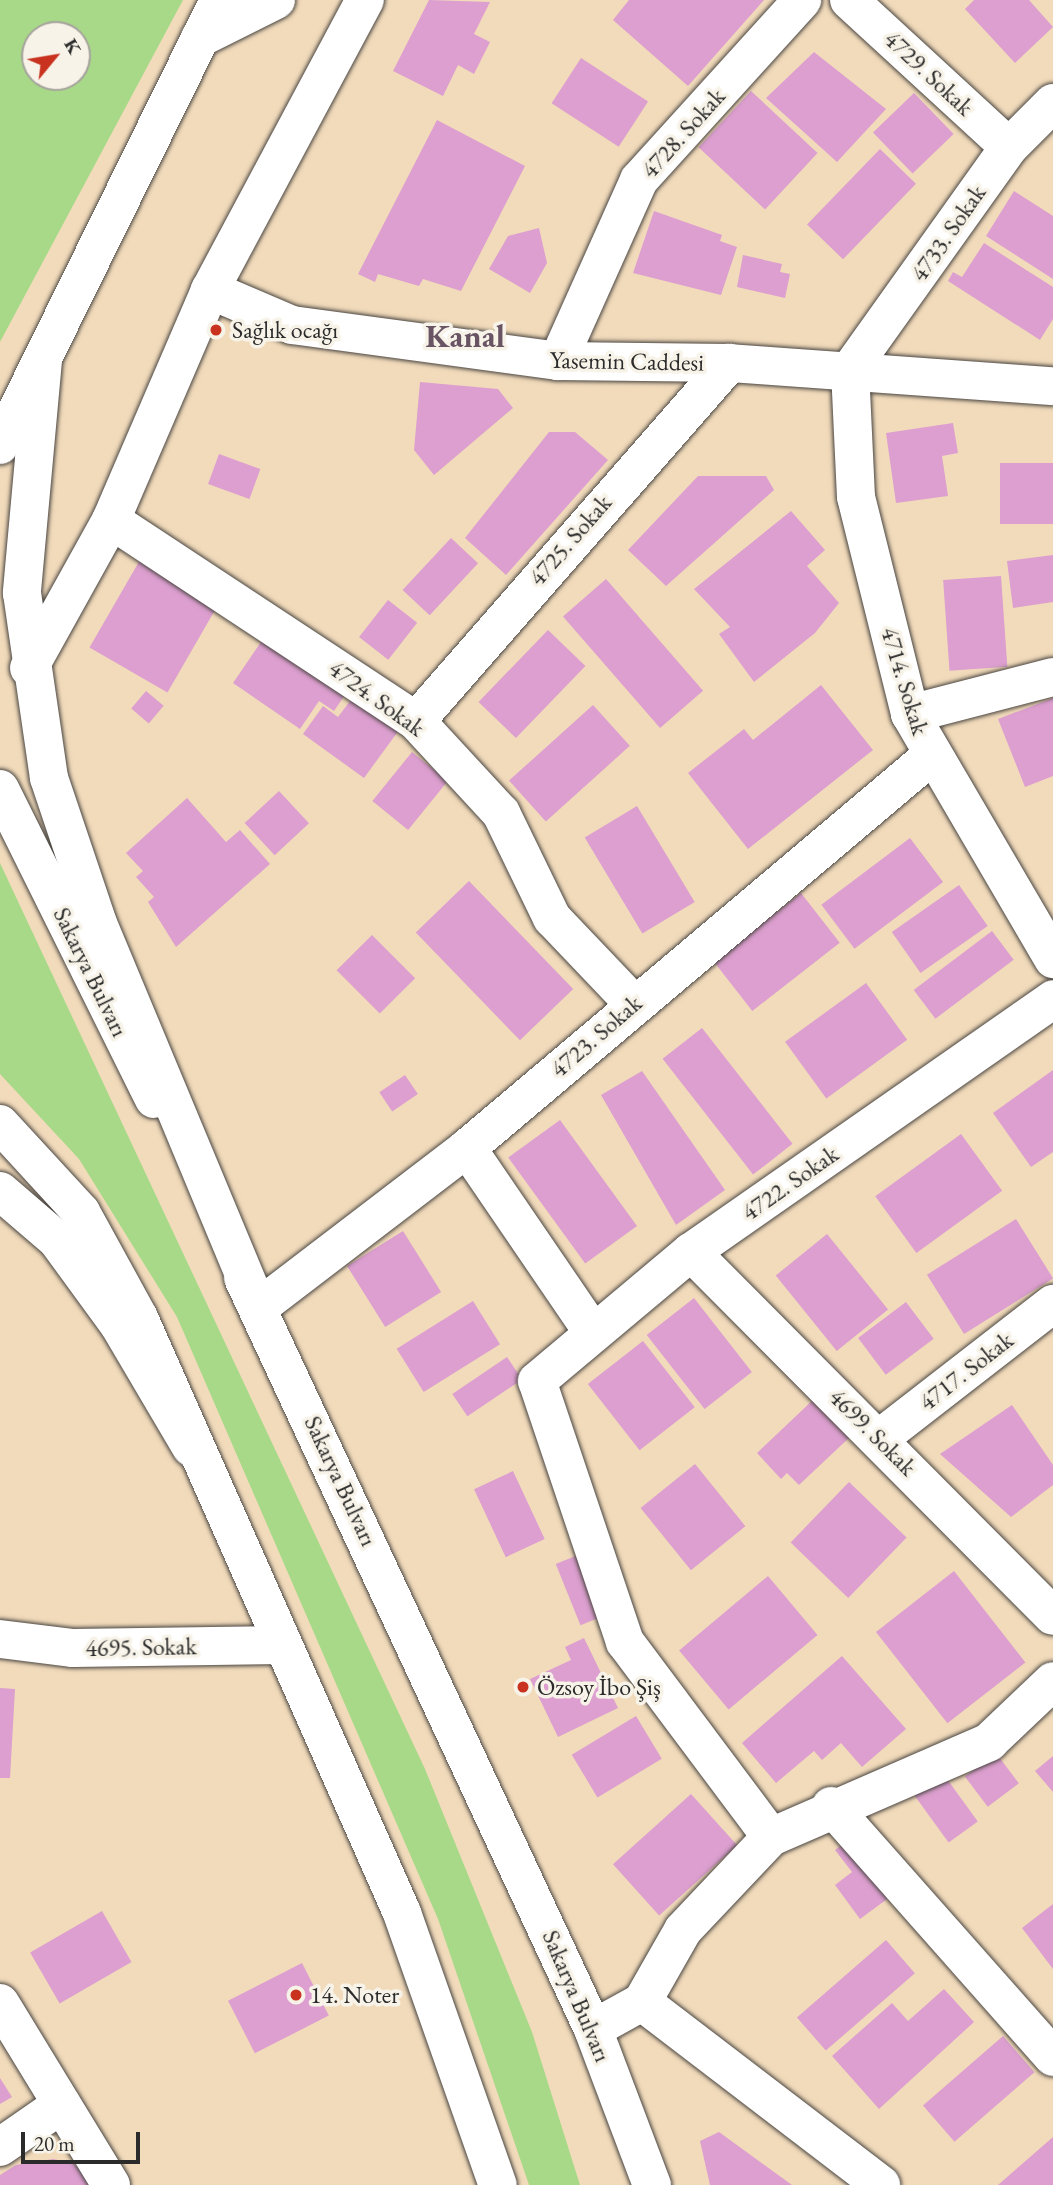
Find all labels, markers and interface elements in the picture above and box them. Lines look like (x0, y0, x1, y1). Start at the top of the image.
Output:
north arrow (21, 21, 91, 91)
street label: 4729. Sokak (879, 25, 979, 121)
text: K (58, 34, 87, 59)
street label: 4728. Sokak (635, 82, 731, 184)
street label: 4733. Sokak (904, 179, 992, 287)
place label: Sağlık ocağı (232, 316, 338, 344)
district label: Kanal (425, 317, 505, 355)
marker: Sağlık ocağı (206, 320, 226, 340)
street label: Yasemin Caddesi (550, 345, 704, 377)
street label: 4725. Sokak (523, 489, 617, 591)
street label: 4714. Sokak (875, 624, 935, 738)
street label: 4724. Sokak (324, 654, 430, 742)
street label: Sakarya Bulvarı (47, 903, 135, 1041)
street label: 4723. Sokak (545, 989, 647, 1083)
street label: 4722. Sokak (736, 1139, 844, 1227)
street label: 4717. Sokak (913, 1325, 1019, 1417)
street label: 4699. Sokak (824, 1383, 922, 1481)
street label: Sakarya Bulvarı (298, 1411, 384, 1551)
street label: 4695. Sokak (85, 1632, 197, 1662)
place label: Özsoy İbo Şiş (537, 1673, 661, 1701)
marker: Özsoy İbo Şiş (515, 1679, 531, 1695)
street label: Sakarya Bulvarı (536, 1926, 618, 2066)
place label: 14. Noter (310, 1981, 399, 2009)
marker: 14. Noter (288, 1987, 304, 2003)
scale bar (24, 2118, 144, 2162)
text: 20 m (34, 2130, 75, 2157)

